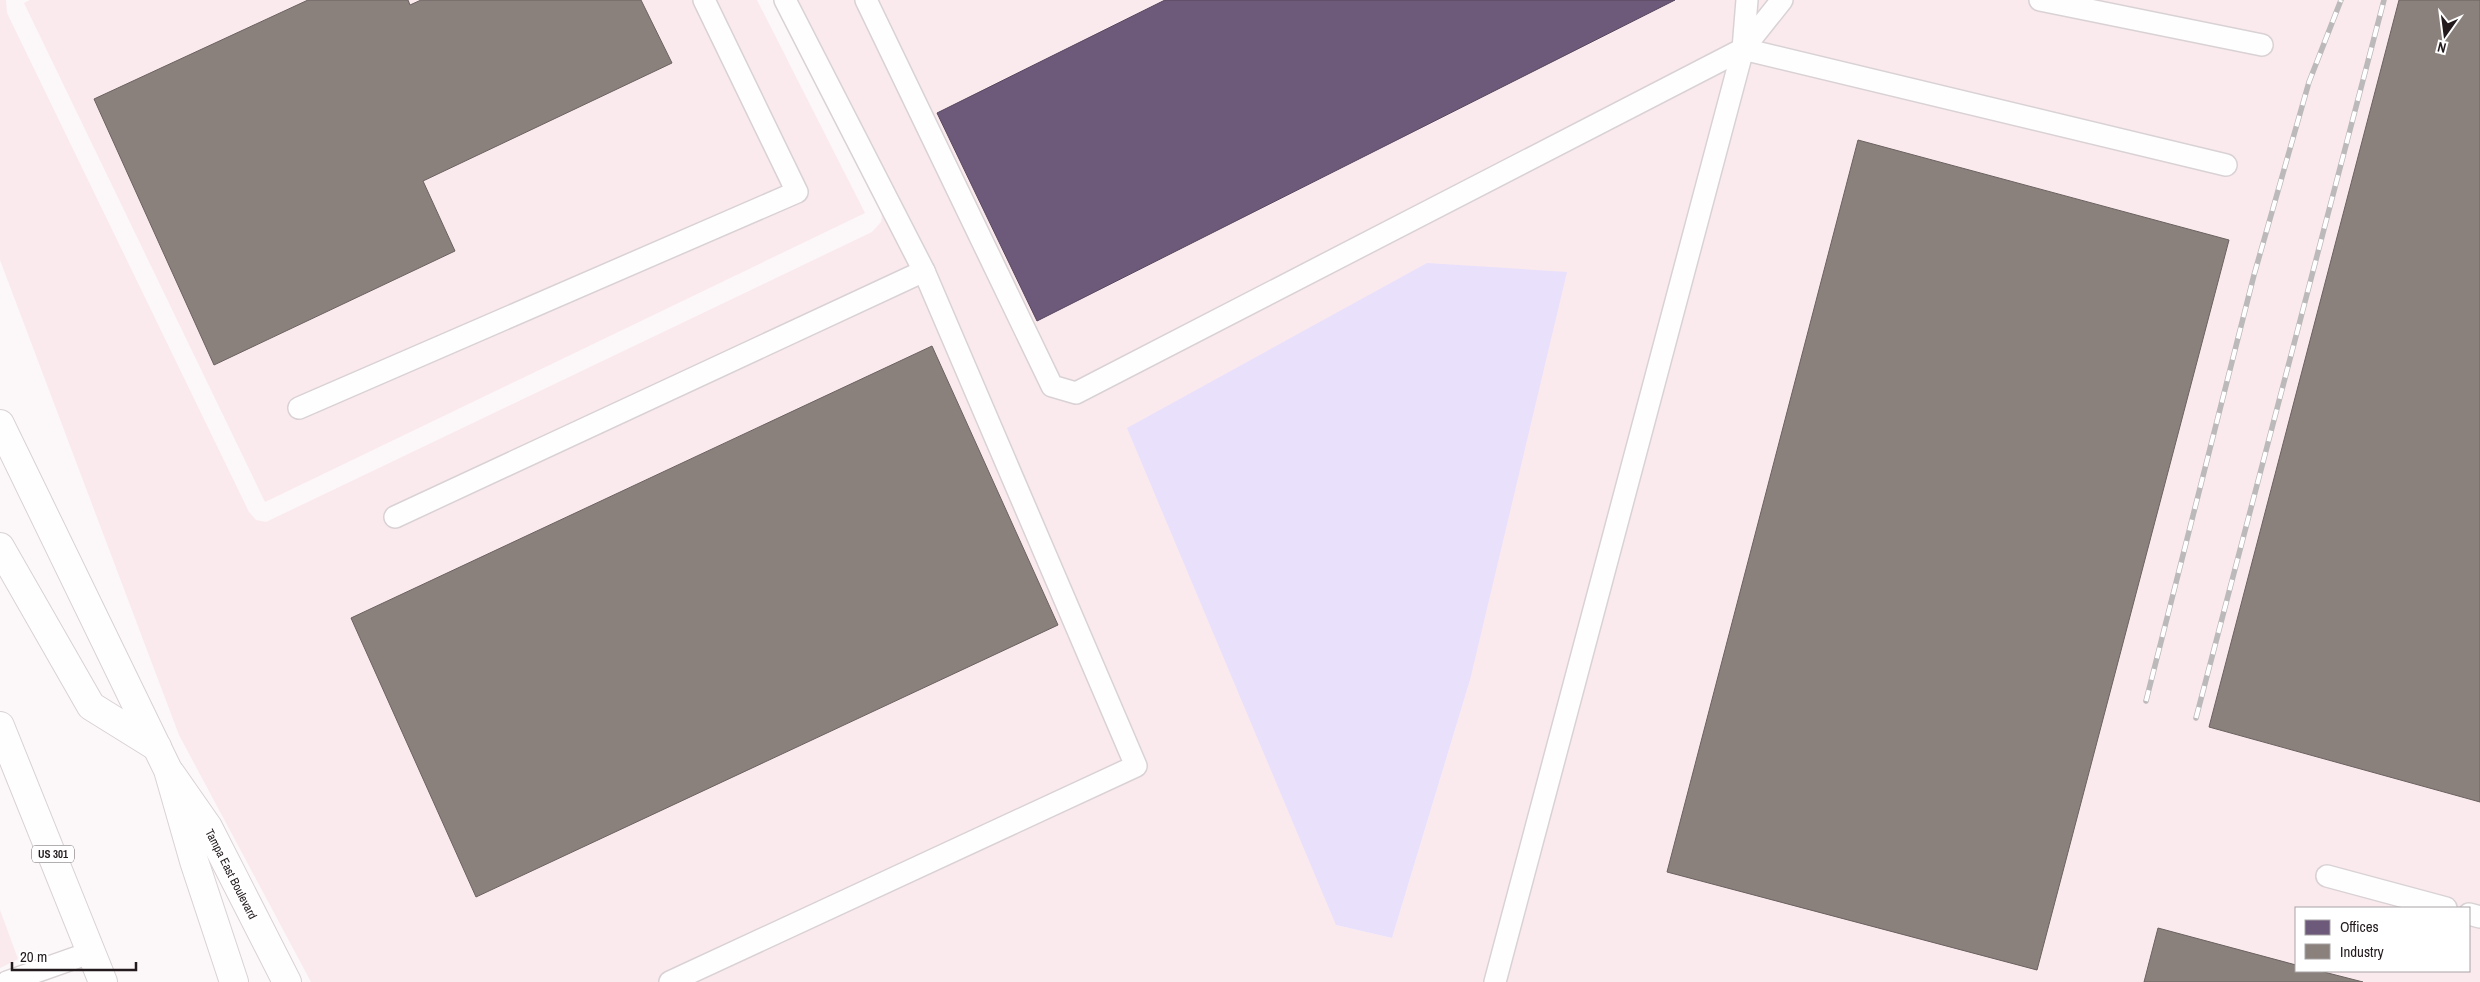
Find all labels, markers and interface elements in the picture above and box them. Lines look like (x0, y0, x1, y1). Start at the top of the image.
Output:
north arrow (2420, 10, 2470, 60)
text: N (2436, 38, 2448, 57)
street label: Tampa East Boulevard (201, 826, 261, 922)
road number: US 301 (32, 846, 74, 862)
legend (2295, 907, 2470, 972)
text: Offices (2340, 916, 2379, 937)
scale bar (12, 940, 136, 972)
text: Industry (2340, 941, 2385, 962)
text: 20 m (20, 946, 47, 967)

